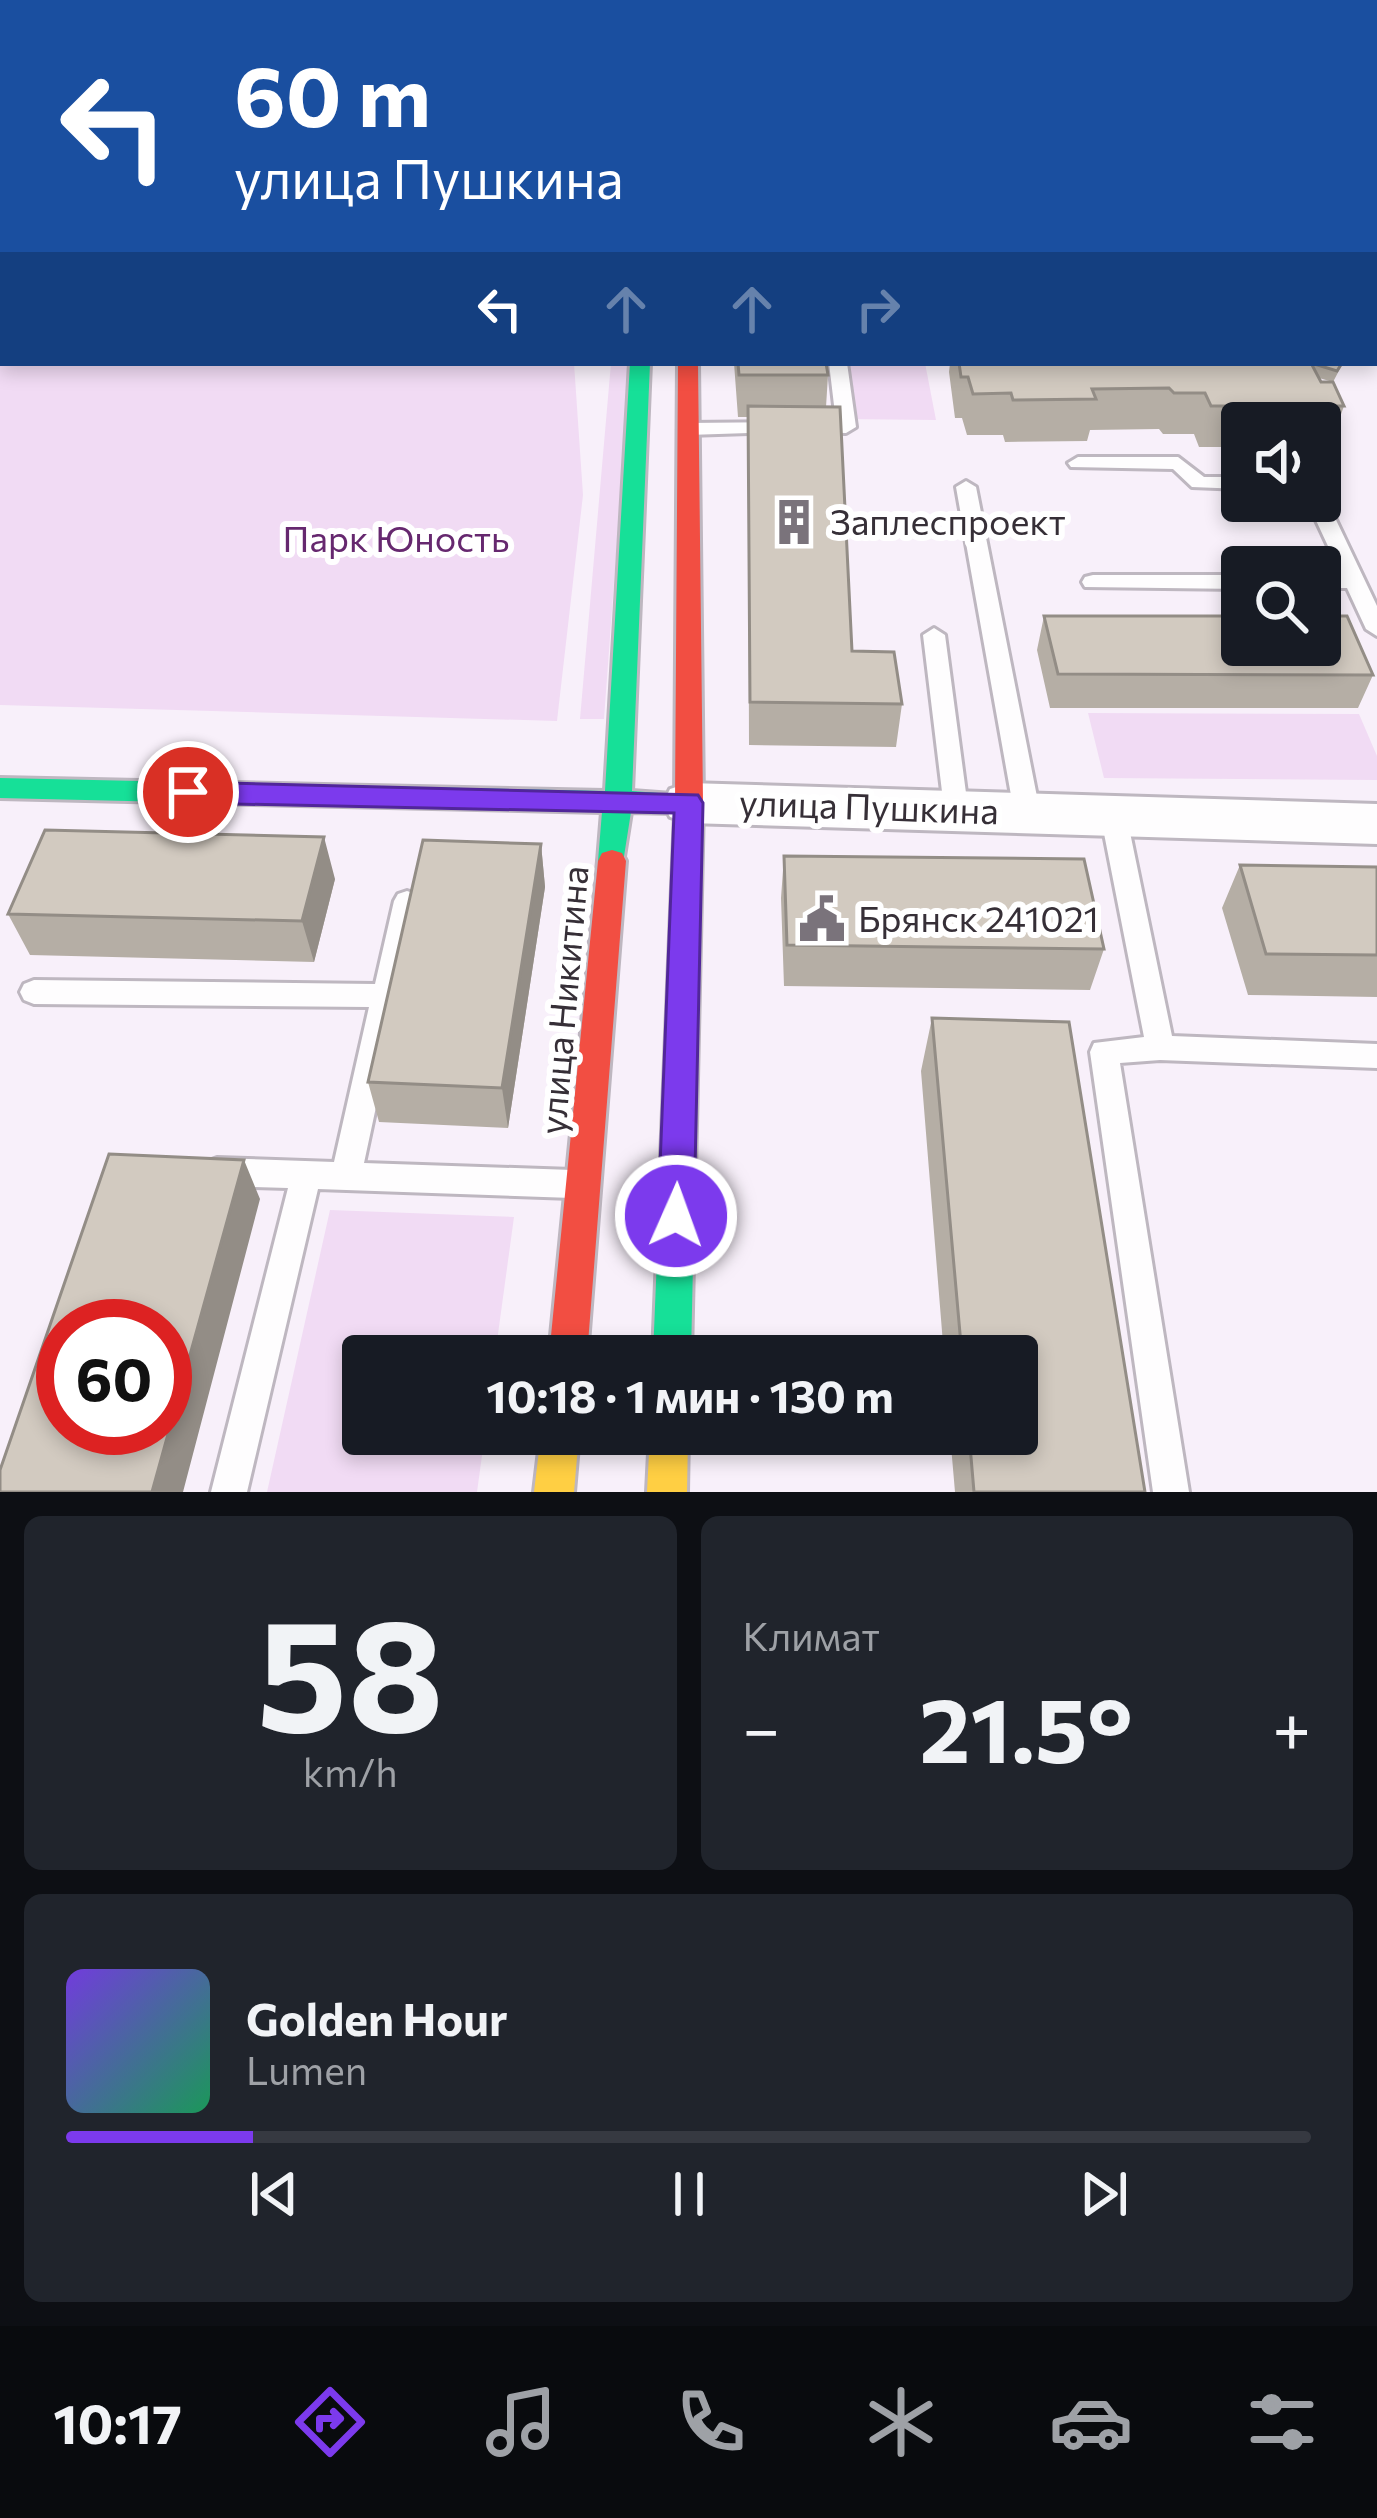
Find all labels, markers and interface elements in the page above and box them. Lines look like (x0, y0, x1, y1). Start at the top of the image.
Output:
text: 60 m (234, 42, 431, 144)
icon: left (36, 48, 192, 204)
text: улица Пушкина (234, 144, 624, 210)
icon: left (467, 276, 533, 342)
icon: ahead (593, 276, 659, 342)
icon: ahead (719, 276, 785, 342)
icon: right (845, 276, 911, 342)
map controls (1221, 402, 1341, 666)
button: sound (1221, 402, 1341, 522)
building icon: Заплеспроект (769, 497, 819, 547)
place label: Заплеспроект (830, 498, 1066, 542)
park label: Парк Юность (283, 515, 509, 559)
button: search (1221, 546, 1341, 666)
pin (137, 741, 239, 843)
icon: arrive (155, 759, 221, 825)
street label: улица Пушкина (738, 778, 1000, 832)
street label: улица Никитина (528, 864, 596, 1136)
public building icon: Брянск 241021 (797, 894, 847, 944)
place label: Брянск 241021 (858, 895, 1099, 939)
position arrow (613, 1153, 739, 1279)
speed limit sign: 60 (36, 1299, 192, 1455)
text: 10:18 · 1 мин · 130 m (486, 1367, 894, 1422)
text: 58 (257, 1573, 444, 1764)
text: Климат (743, 1611, 880, 1659)
text: 21.5° (919, 1671, 1133, 1782)
text: − (743, 1686, 780, 1767)
text: + (1272, 1686, 1311, 1767)
text: km/h (303, 1747, 398, 1795)
text: Golden Hour (246, 1990, 507, 2045)
text: Lumen (246, 2045, 367, 2093)
icon: previous (241, 2161, 307, 2227)
icon: pause (656, 2161, 722, 2227)
icon: next (1071, 2161, 1137, 2227)
icon: directions (288, 2380, 372, 2464)
icon: music (479, 2380, 563, 2464)
icon: phone (669, 2380, 753, 2464)
icon: climate (859, 2380, 943, 2464)
icon: car (1049, 2380, 1133, 2464)
icon: filters (1240, 2380, 1324, 2464)
text: 10:17 (53, 2389, 182, 2455)

